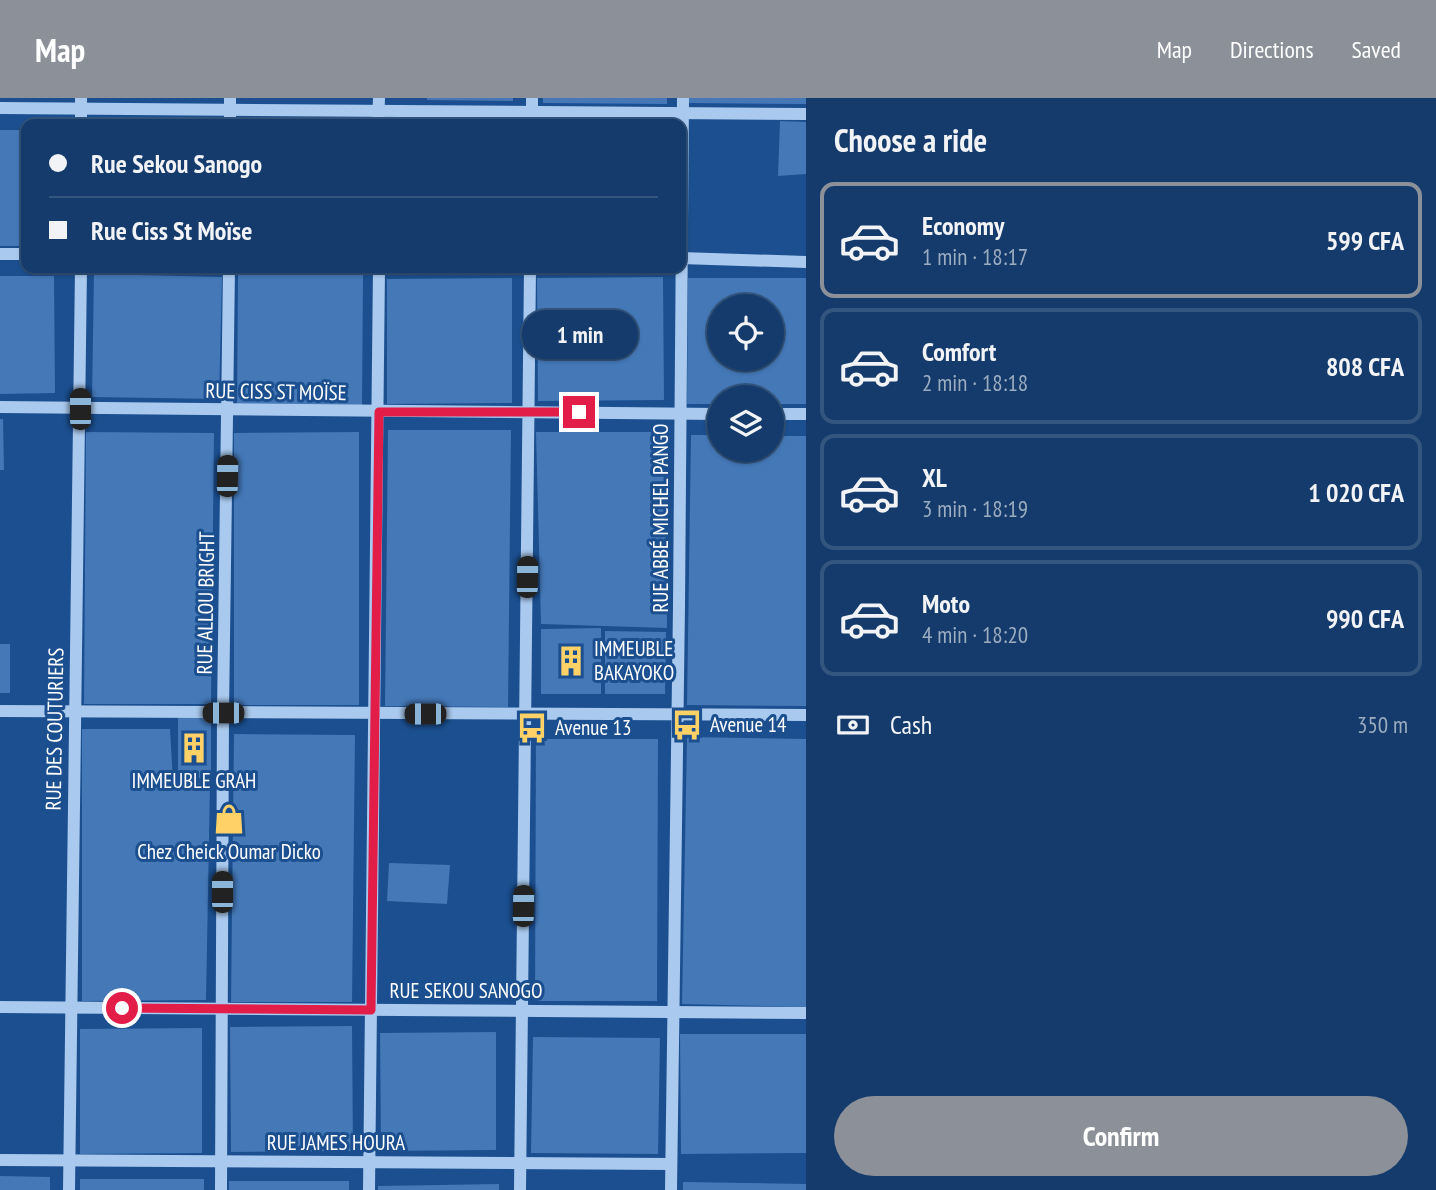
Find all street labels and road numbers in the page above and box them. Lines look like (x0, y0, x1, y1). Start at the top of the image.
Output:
street label: RUE CISS ST MOÏSE (205, 377, 347, 406)
street label: RUE ABBÉ MICHEL PANGO (647, 423, 674, 613)
street label: RUE ALLOU BRIGHT (191, 531, 220, 675)
street label: RUE DES COUTURIERS (40, 647, 69, 811)
street label: RUE SEKOU SANOGO (390, 977, 542, 1004)
street label: RUE JAMES HOURA (267, 1129, 405, 1156)

